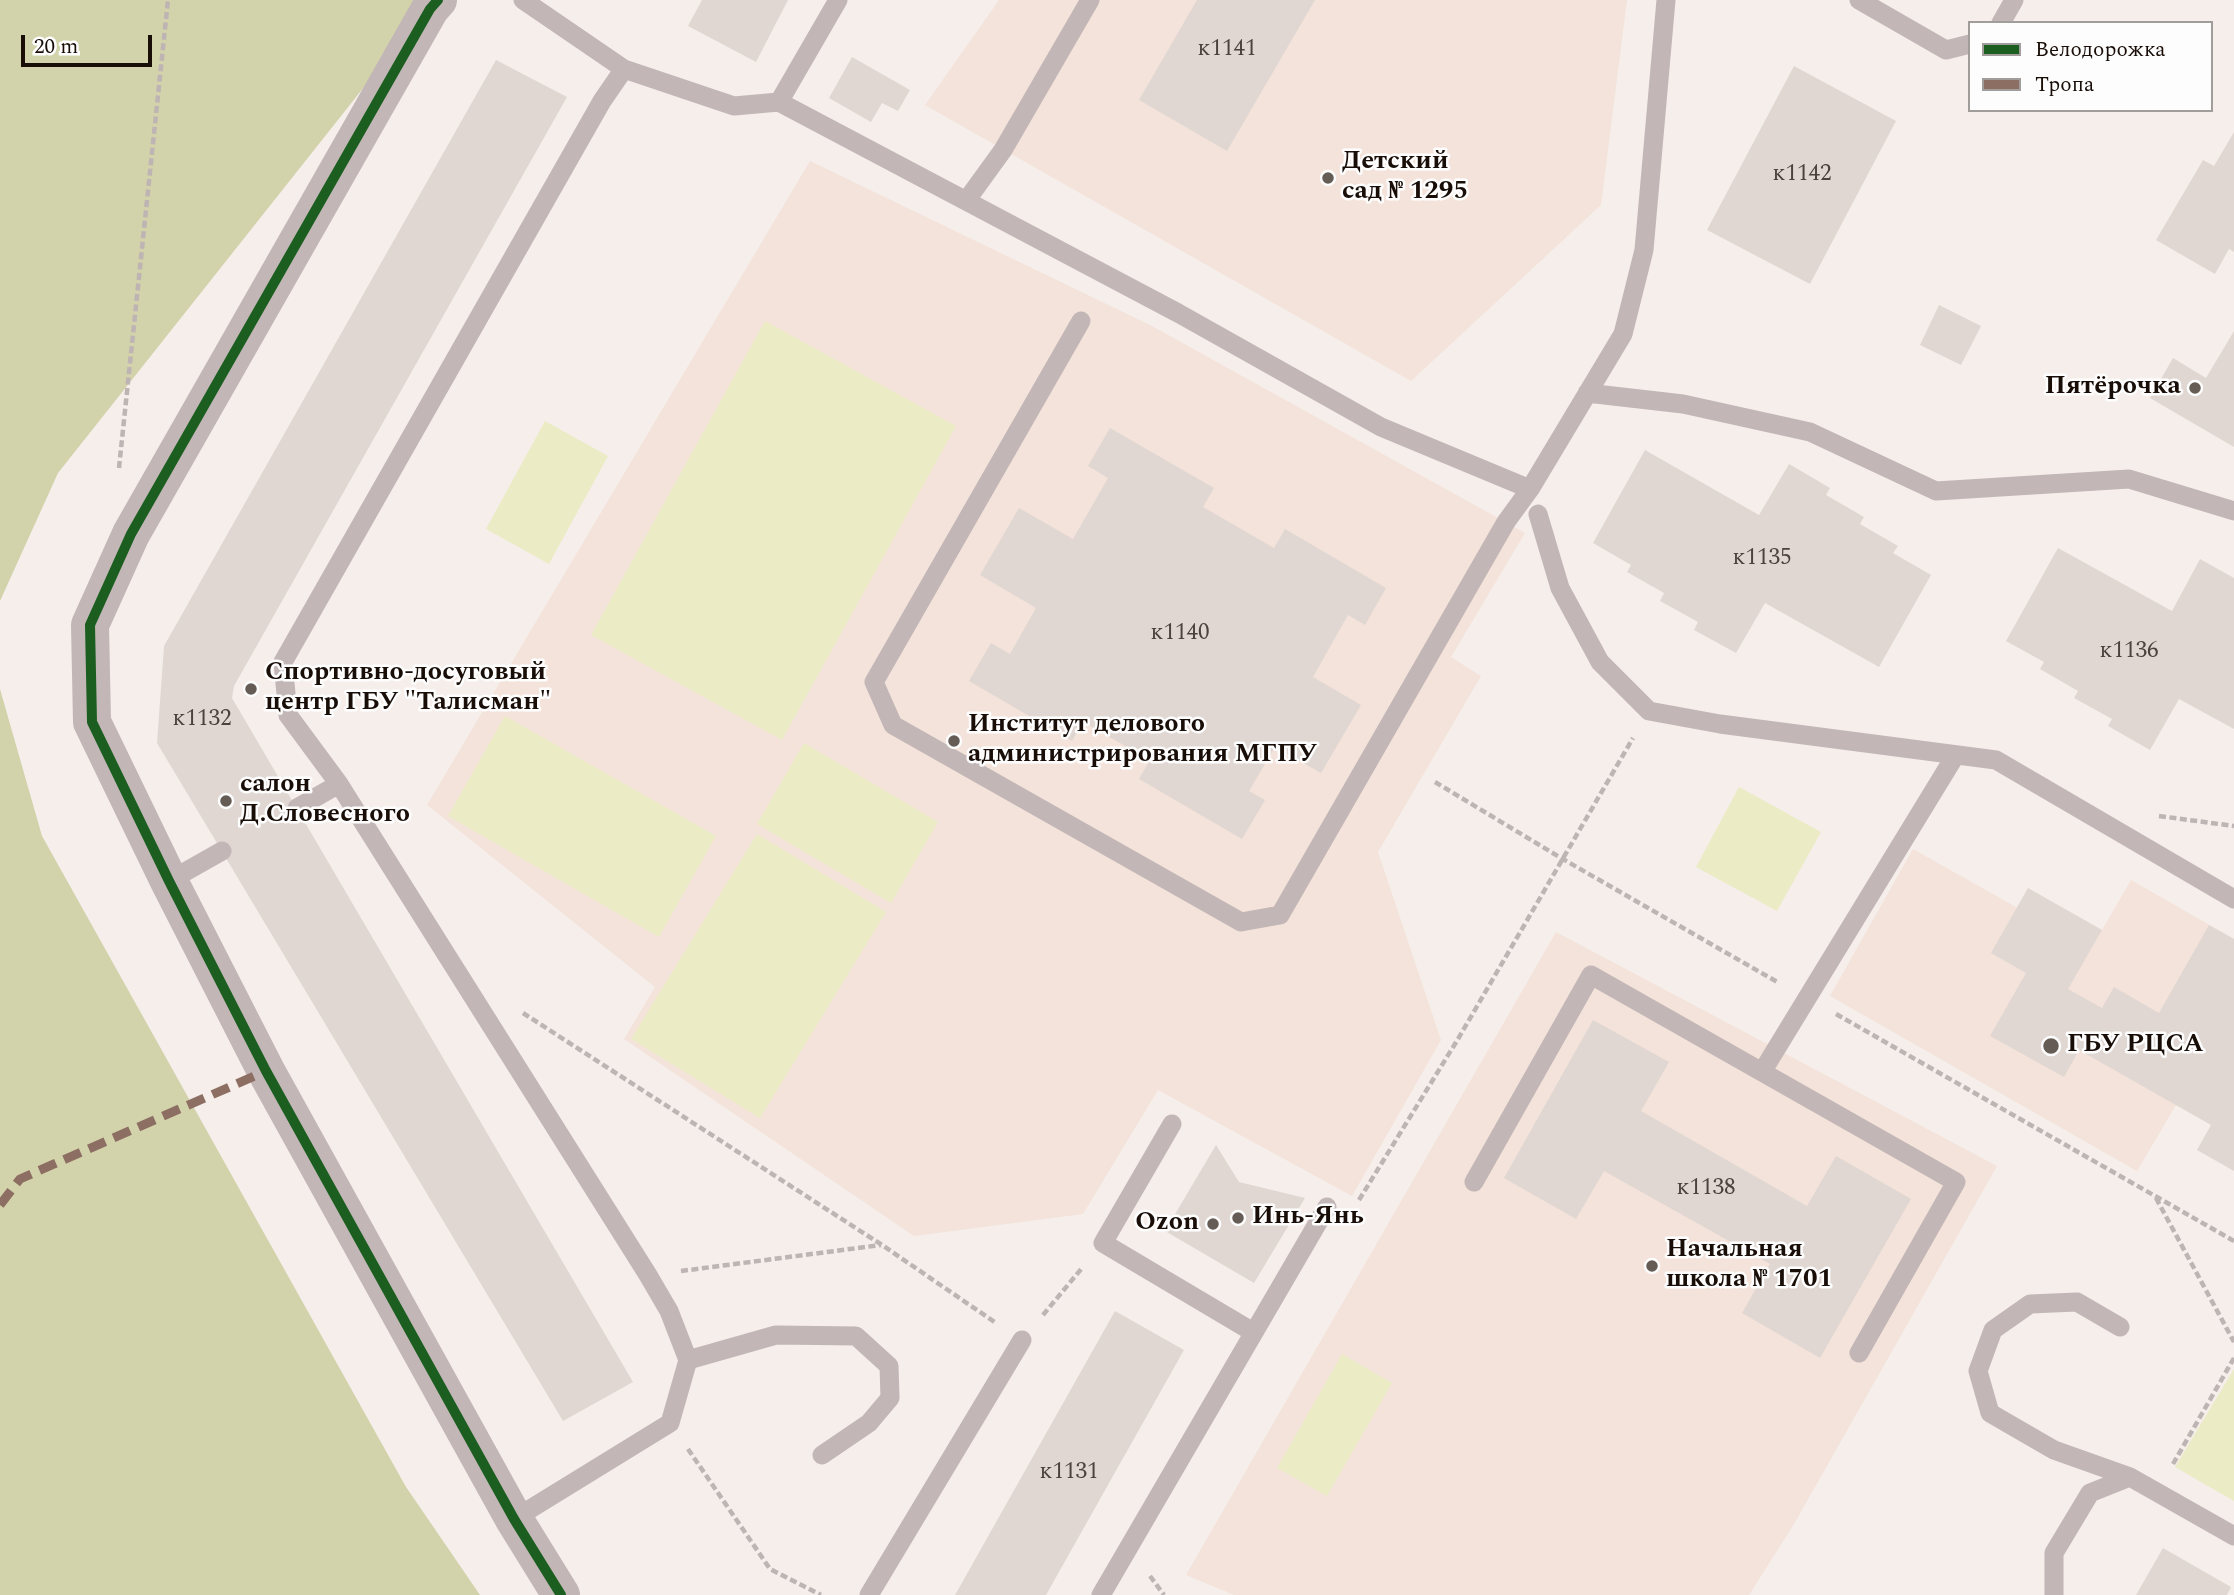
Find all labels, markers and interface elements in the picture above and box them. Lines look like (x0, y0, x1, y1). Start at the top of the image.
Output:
scale bar (24, 21, 156, 65)
legend (1968, 21, 2213, 112)
text: 20 m (34, 31, 78, 63)
text: Велодорожка (2035, 34, 2166, 66)
house number: к1141 (1198, 36, 1256, 64)
text: Тропа (2035, 69, 2094, 101)
place label: Детский сад № 1295 (1342, 147, 1468, 208)
house number: к1142 (1773, 161, 1831, 189)
marker: Детский сад № 1295 (1320, 170, 1336, 186)
place label: Пятёрочка (2045, 372, 2181, 404)
marker: Пятёрочка (2187, 380, 2203, 396)
house number: к1135 (1733, 545, 1791, 573)
house number: к1140 (1151, 620, 1209, 648)
house number: к1136 (2100, 638, 2158, 666)
place label: Спортивно-досуговый центр ГБУ "Талисман" (265, 658, 551, 720)
marker: Спортивно-досуговый центр ГБУ "Талисман" (243, 681, 259, 697)
house number: к1132 (173, 706, 231, 734)
place label: Институт делового администрирования МГПУ (968, 710, 1317, 772)
marker: Институт делового администрирования МГПУ (946, 733, 962, 749)
place label: салон Д.Словесного (240, 770, 410, 832)
marker: салон Д.Словесного (218, 793, 234, 809)
place label: ГБУ РЦСА (2067, 1030, 2204, 1062)
marker: ГБУ РЦСА (2041, 1036, 2061, 1056)
house number: к1138 (1677, 1175, 1735, 1203)
place label: Инь-Янь (1252, 1202, 1364, 1234)
place label: Ozon (1135, 1208, 1199, 1240)
marker: Инь-Янь (1230, 1210, 1246, 1226)
marker: Ozon (1205, 1216, 1221, 1232)
place label: Начальная школа № 1701 (1666, 1235, 1832, 1296)
marker: Начальная школа № 1701 (1644, 1258, 1660, 1274)
house number: к1131 (1040, 1459, 1098, 1487)

